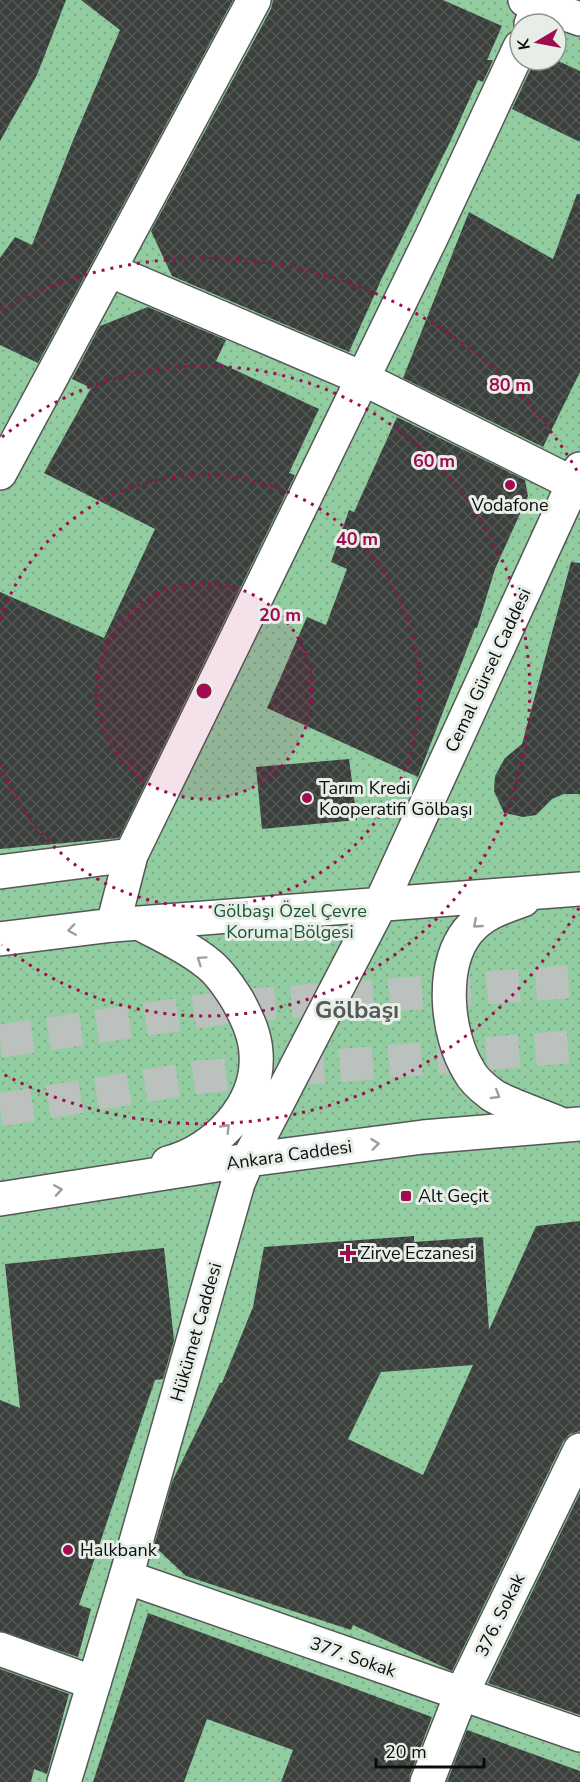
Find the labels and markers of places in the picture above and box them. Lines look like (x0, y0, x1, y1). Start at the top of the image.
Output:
marker: Vodafone (503, 478, 517, 492)
place label: Vodafone (471, 493, 548, 517)
centre of rings (194, 681, 214, 701)
place label: Tarım Kredi Kooperatifi Gölbaşı (319, 776, 472, 821)
marker: Tarım Kredi Kooperatifi Gölbaşı (300, 791, 314, 805)
place label: Alt Geçit (418, 1184, 489, 1208)
marker: Alt Geçit (399, 1189, 413, 1203)
place label: Zirve Eczanesi (360, 1241, 474, 1265)
marker: Zirve Eczanesi (341, 1246, 355, 1260)
place label: Halkbank (80, 1538, 158, 1562)
marker: Halkbank (61, 1543, 75, 1557)

